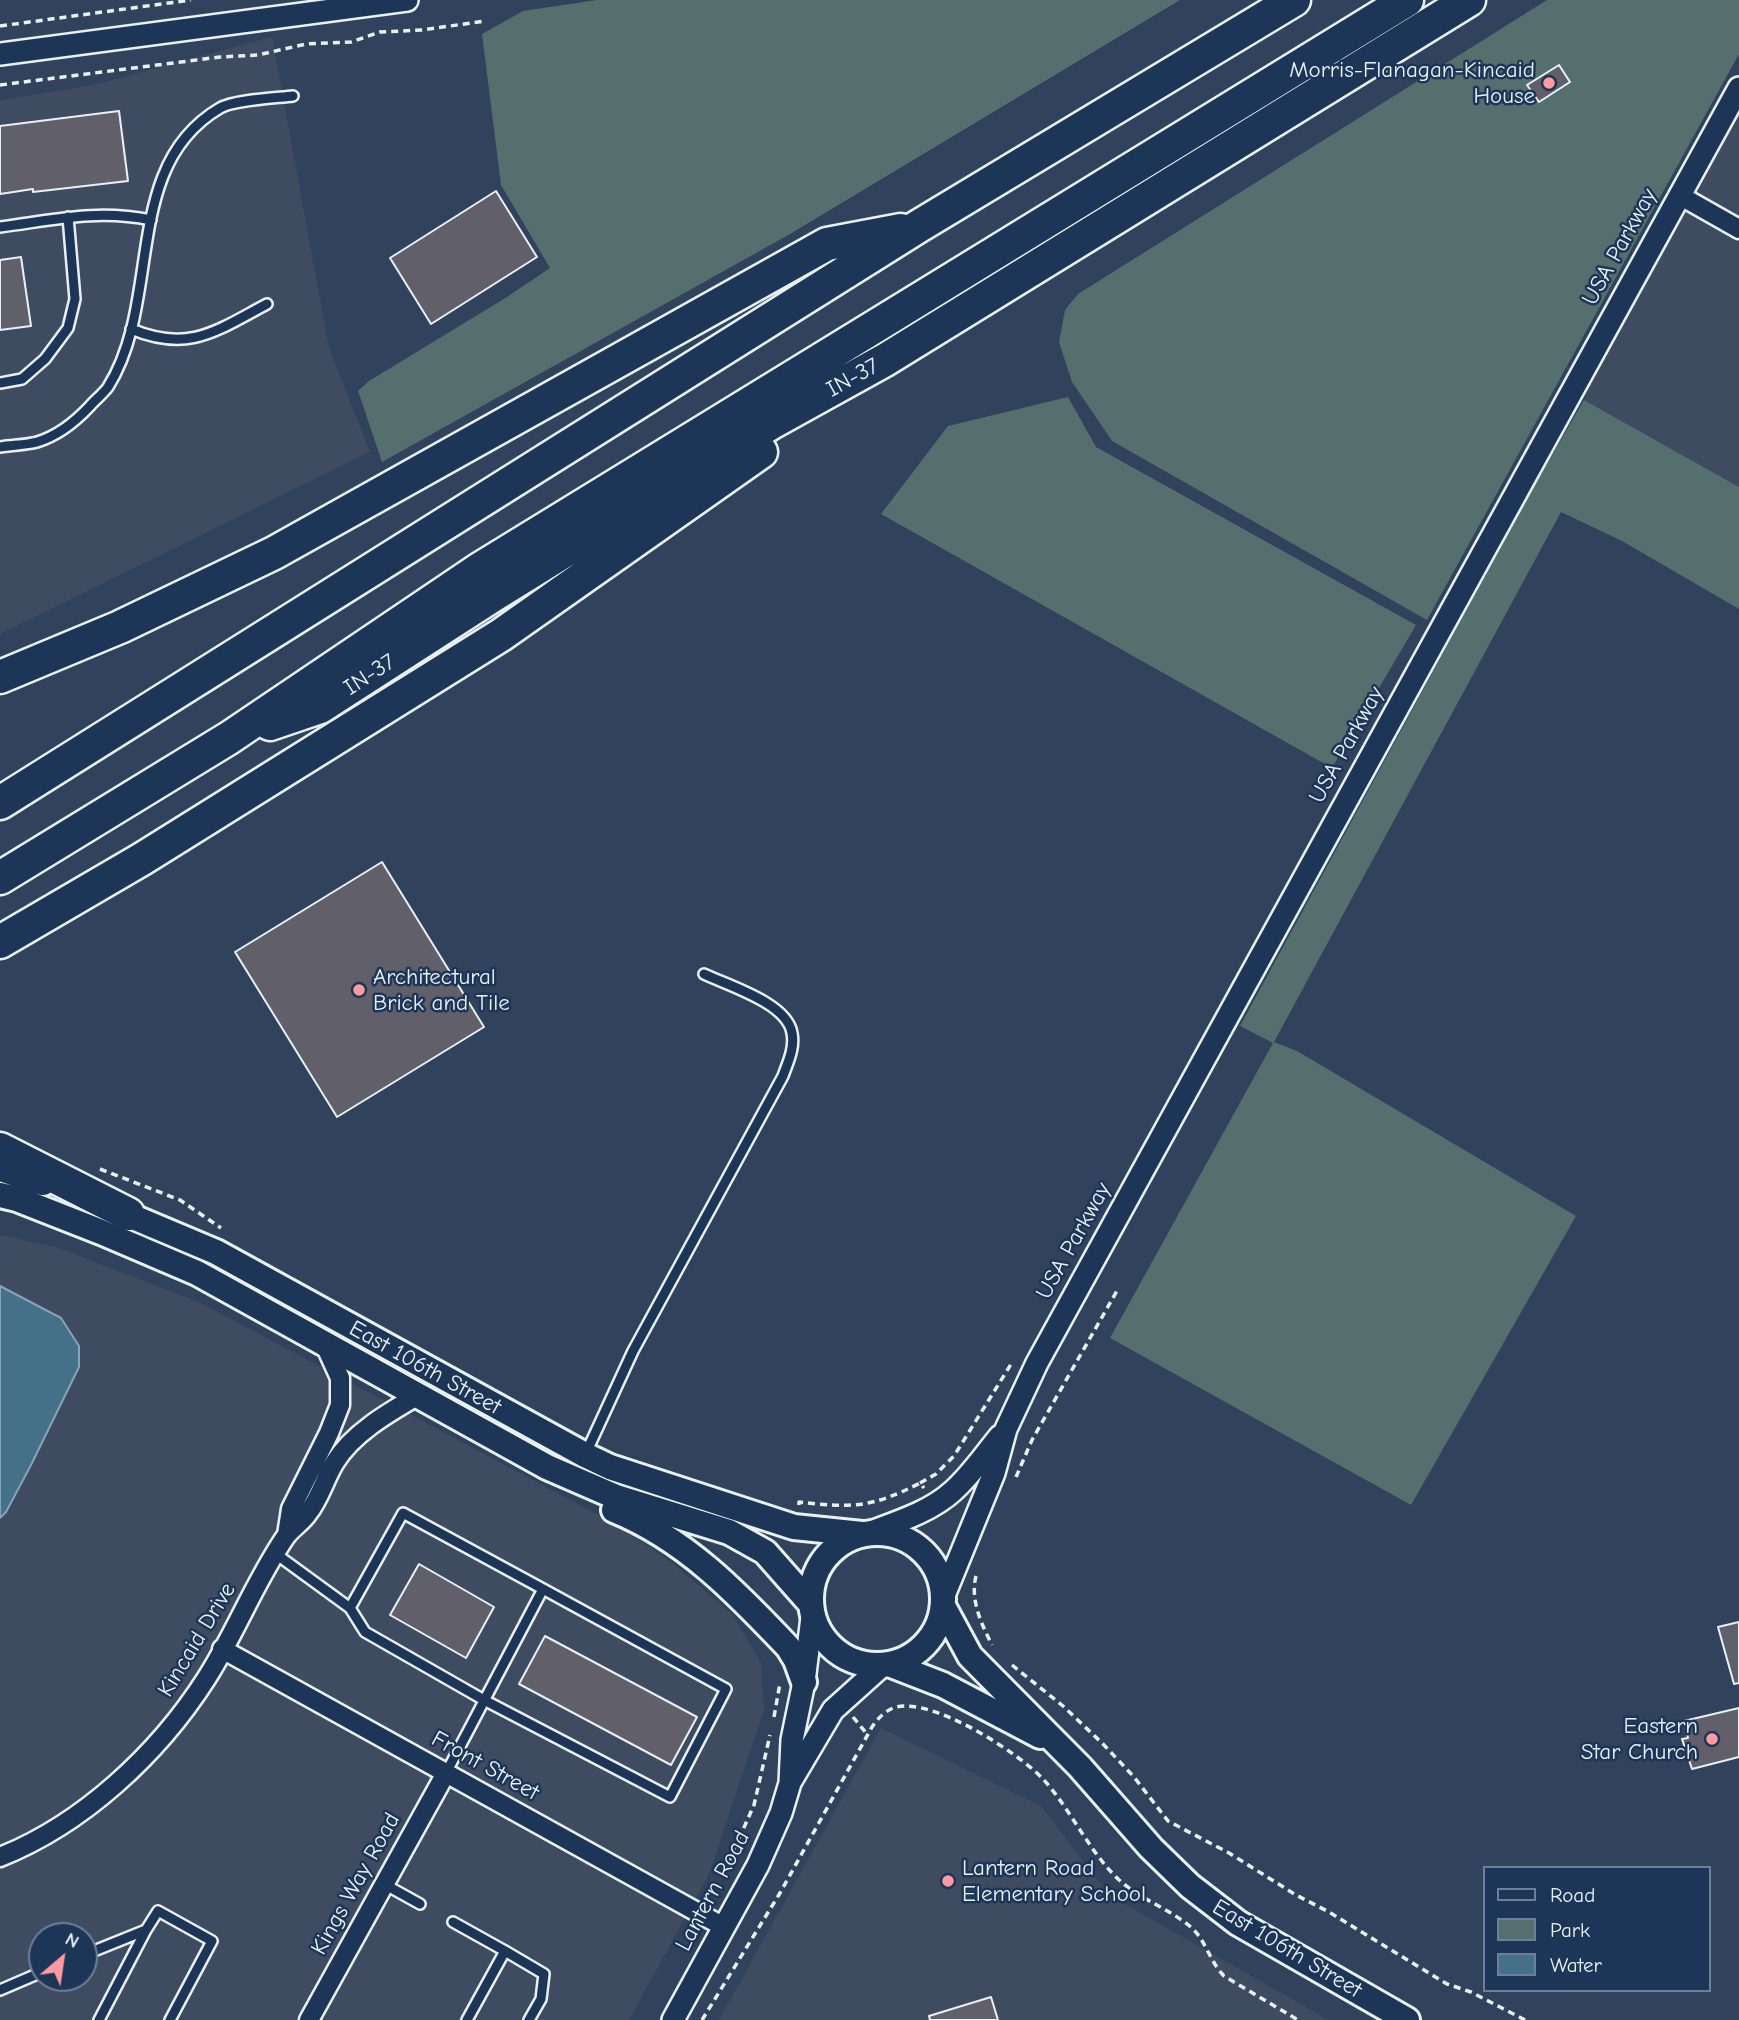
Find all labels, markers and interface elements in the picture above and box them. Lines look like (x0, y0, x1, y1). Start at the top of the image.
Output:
place label: Morris-Flanagan-Kincaid House (1289, 56, 1535, 110)
marker: Morris-Flanagan-Kincaid House (1541, 75, 1557, 91)
street label: USA Parkway (1577, 184, 1663, 310)
street label: IN-37 (822, 352, 884, 404)
street label: IN-37 (339, 648, 401, 702)
street label: USA Parkway (1304, 682, 1390, 808)
place label: Architectural Brick and Tile (373, 963, 510, 1017)
marker: Architectural Brick and Tile (351, 982, 367, 998)
street label: USA Parkway (1031, 1178, 1117, 1304)
street label: East 106th Street (344, 1315, 506, 1421)
street label: Kincaid Drive (152, 1578, 242, 1702)
place label: Eastern Star Church (1581, 1712, 1698, 1766)
street label: Front Street (426, 1725, 544, 1807)
marker: Eastern Star Church (1704, 1731, 1720, 1747)
street label: Kings Way Road (306, 1808, 406, 1960)
street label: Lantern Road (670, 1826, 756, 1956)
place label: Lantern Road Elementary School (962, 1854, 1146, 1908)
legend (1484, 1866, 1711, 1992)
marker: Lantern Road Elementary School (940, 1873, 956, 1889)
text: Road (1550, 1883, 1595, 1907)
street label: East 106th Street (1207, 1894, 1367, 2004)
text: Park (1550, 1918, 1590, 1942)
north arrow (28, 1922, 98, 1992)
text: N (61, 1928, 83, 1953)
text: Water (1550, 1953, 1602, 1977)

